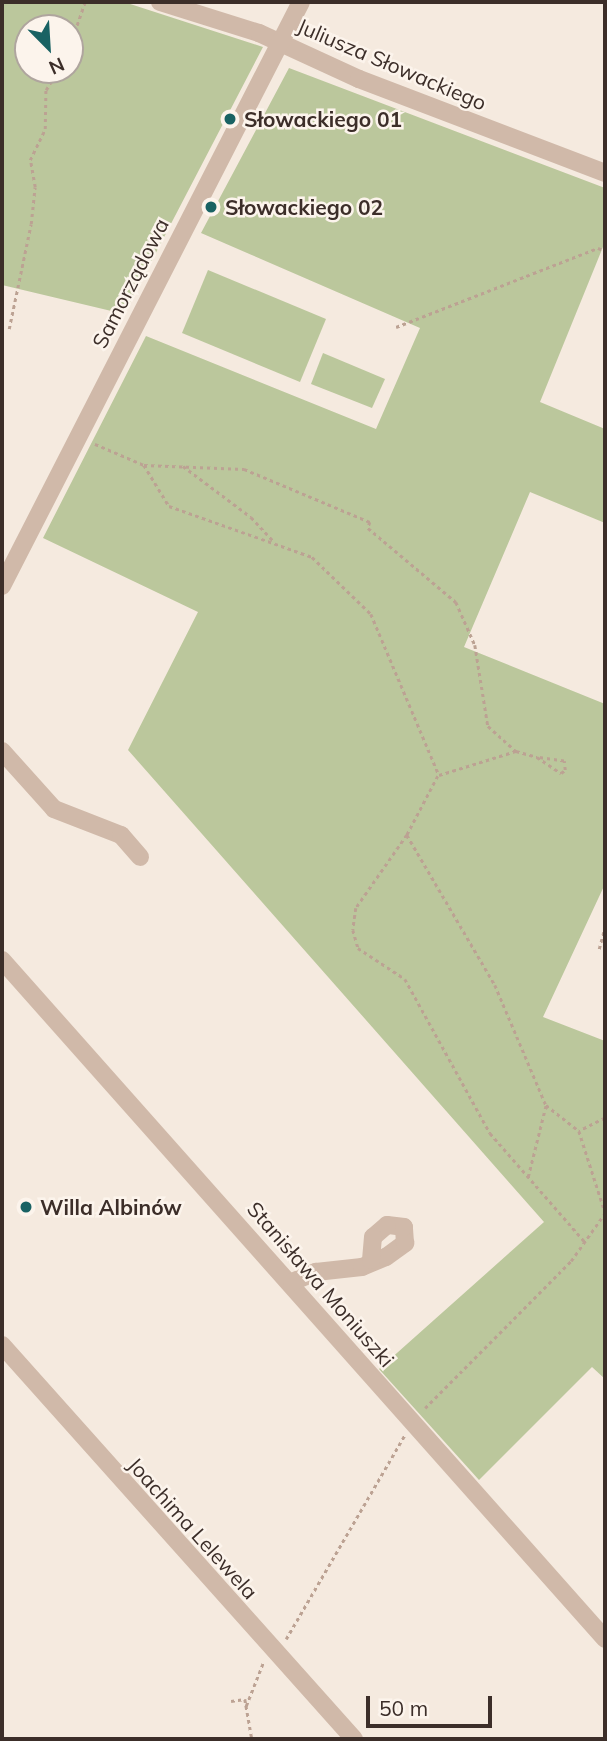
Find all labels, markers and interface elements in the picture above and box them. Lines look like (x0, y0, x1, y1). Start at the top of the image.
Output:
street label: Juliusza Słowackiego (294, 13, 490, 115)
north arrow (14, 14, 84, 84)
text: N (45, 52, 68, 80)
place label: Słowackiego 01 (244, 106, 402, 132)
marker: Słowackiego 01 (222, 111, 238, 127)
place label: Słowackiego 02 (225, 194, 383, 220)
marker: Słowackiego 02 (203, 199, 219, 215)
street label: Samorządowa (86, 214, 174, 352)
place label: Willa Albinów (40, 1194, 182, 1220)
street label: Stanisława Moniuszki (242, 1196, 400, 1372)
marker: Willa Albinów (18, 1199, 34, 1215)
street label: Joachima Lelewela (123, 1452, 263, 1604)
scale bar (369, 1682, 495, 1726)
text: 50 m (379, 1695, 428, 1721)

